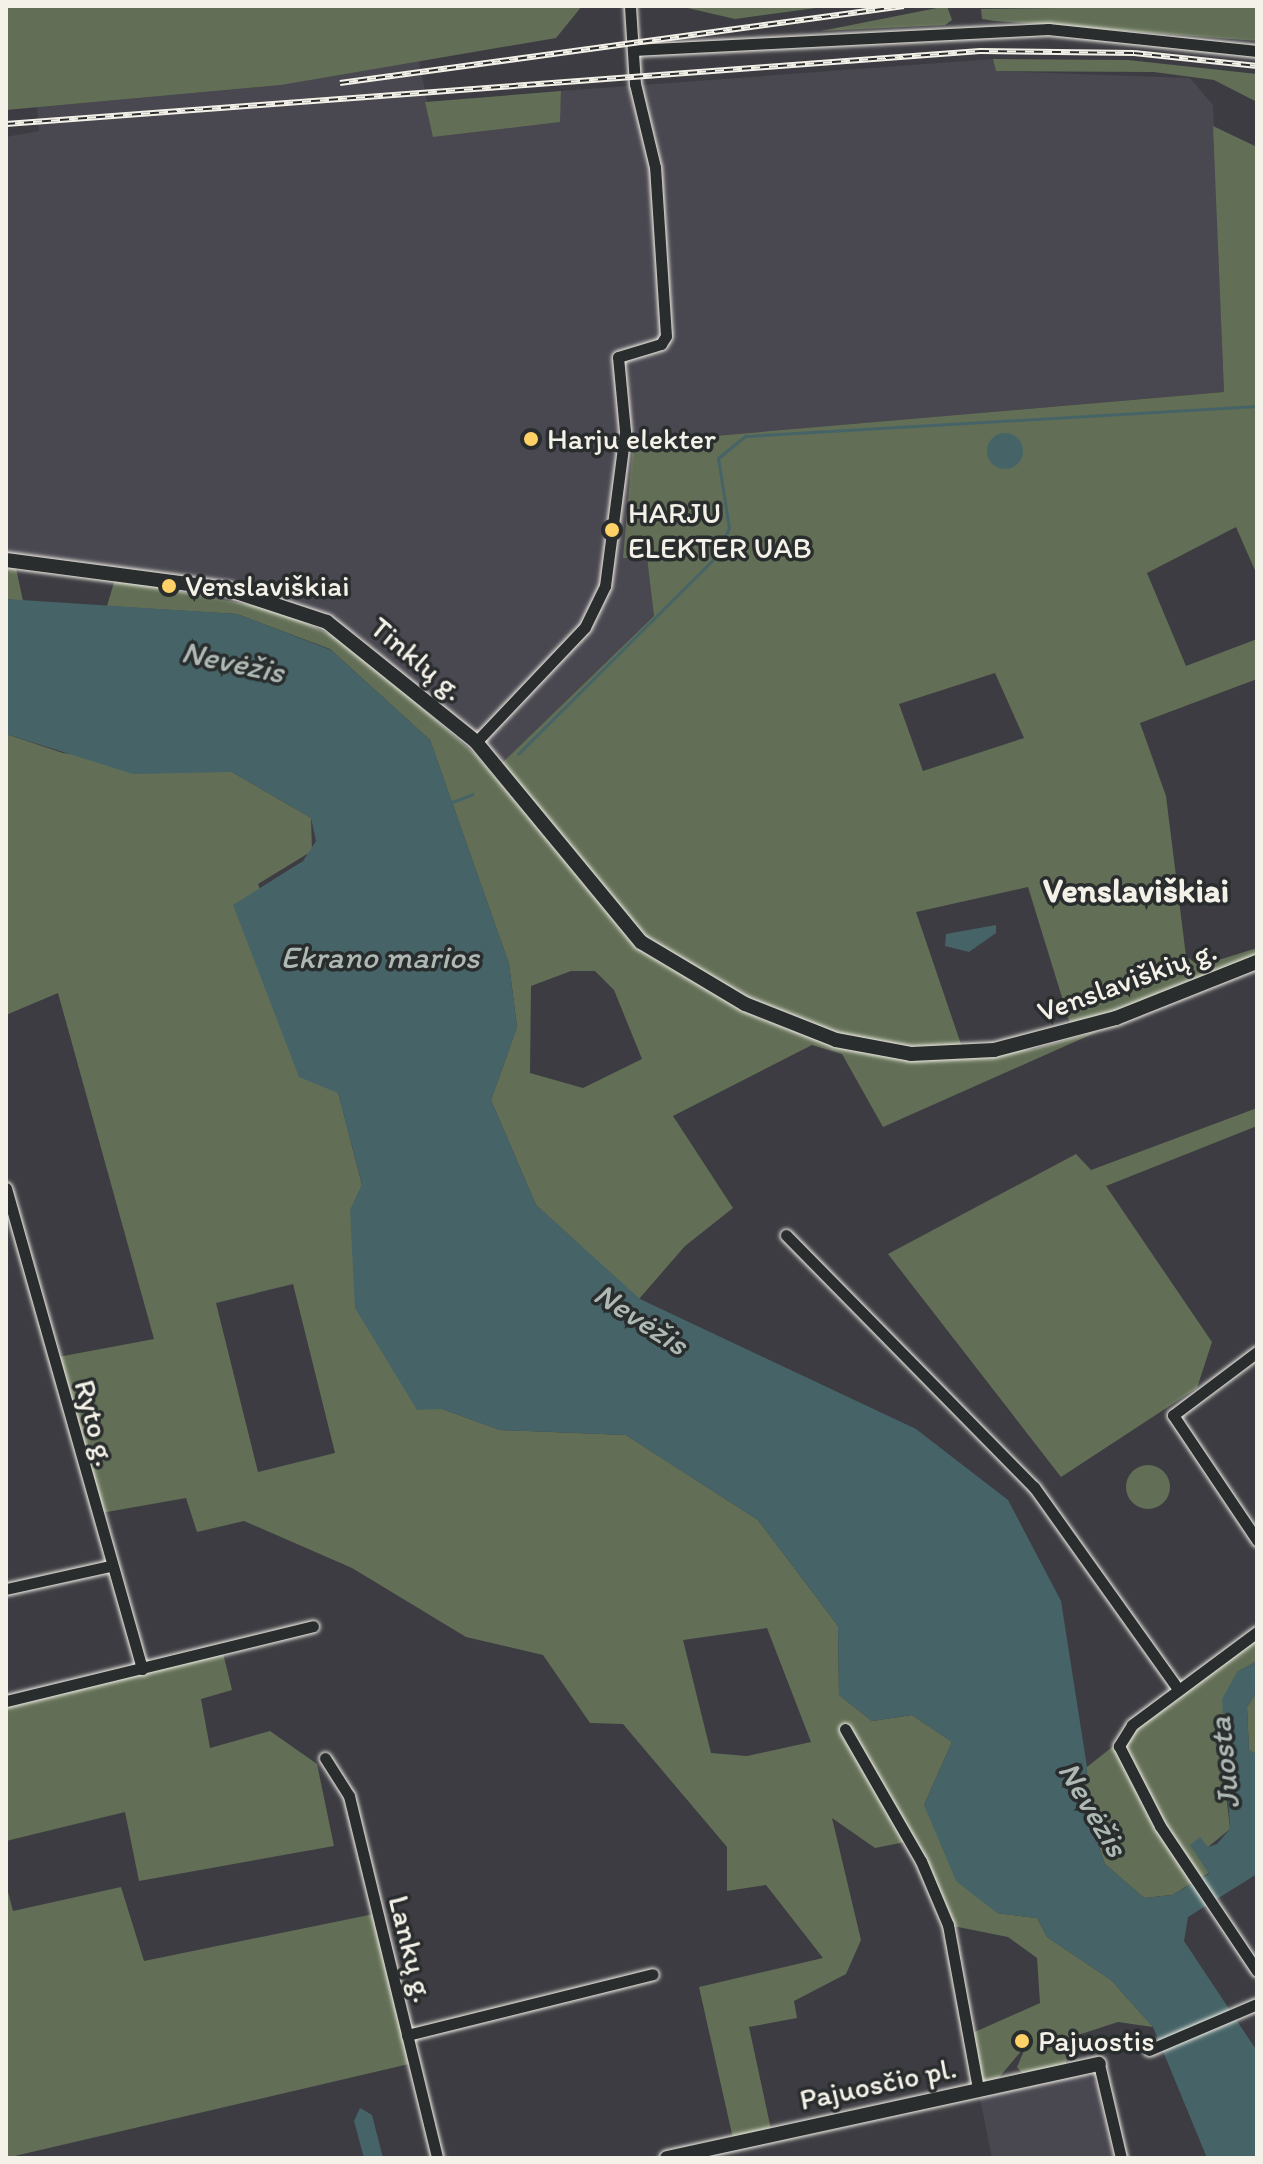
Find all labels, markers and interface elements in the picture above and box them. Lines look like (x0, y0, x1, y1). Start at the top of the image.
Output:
place label: Harju elekter (547, 421, 716, 457)
marker: Harju elekter (522, 430, 540, 448)
place label: HARJU ELEKTER UAB (628, 495, 812, 566)
marker: HARJU ELEKTER UAB (603, 521, 621, 539)
place label: Venslaviškiai (185, 568, 350, 604)
marker: Venslaviškiai (160, 577, 178, 595)
street label: Tinklų g. (363, 609, 471, 709)
water label: Nevėžis (178, 632, 288, 692)
district label: Venslaviškiai (1043, 871, 1229, 911)
street label: Venslaviškių g. (1032, 932, 1222, 1030)
water label: Ekrano marios (280, 938, 480, 976)
water label: Nevėžis (587, 1275, 695, 1363)
street label: Ryto g. (66, 1376, 124, 1470)
water label: Juosta (1200, 1715, 1248, 1811)
water label: Nevėžis (1050, 1755, 1136, 1863)
street label: Lankų g. (380, 1892, 442, 2006)
place label: Pajuostis (1038, 2023, 1154, 2059)
marker: Pajuostis (1013, 2032, 1031, 2050)
street label: Pajuosčio pl. (796, 2050, 960, 2118)

